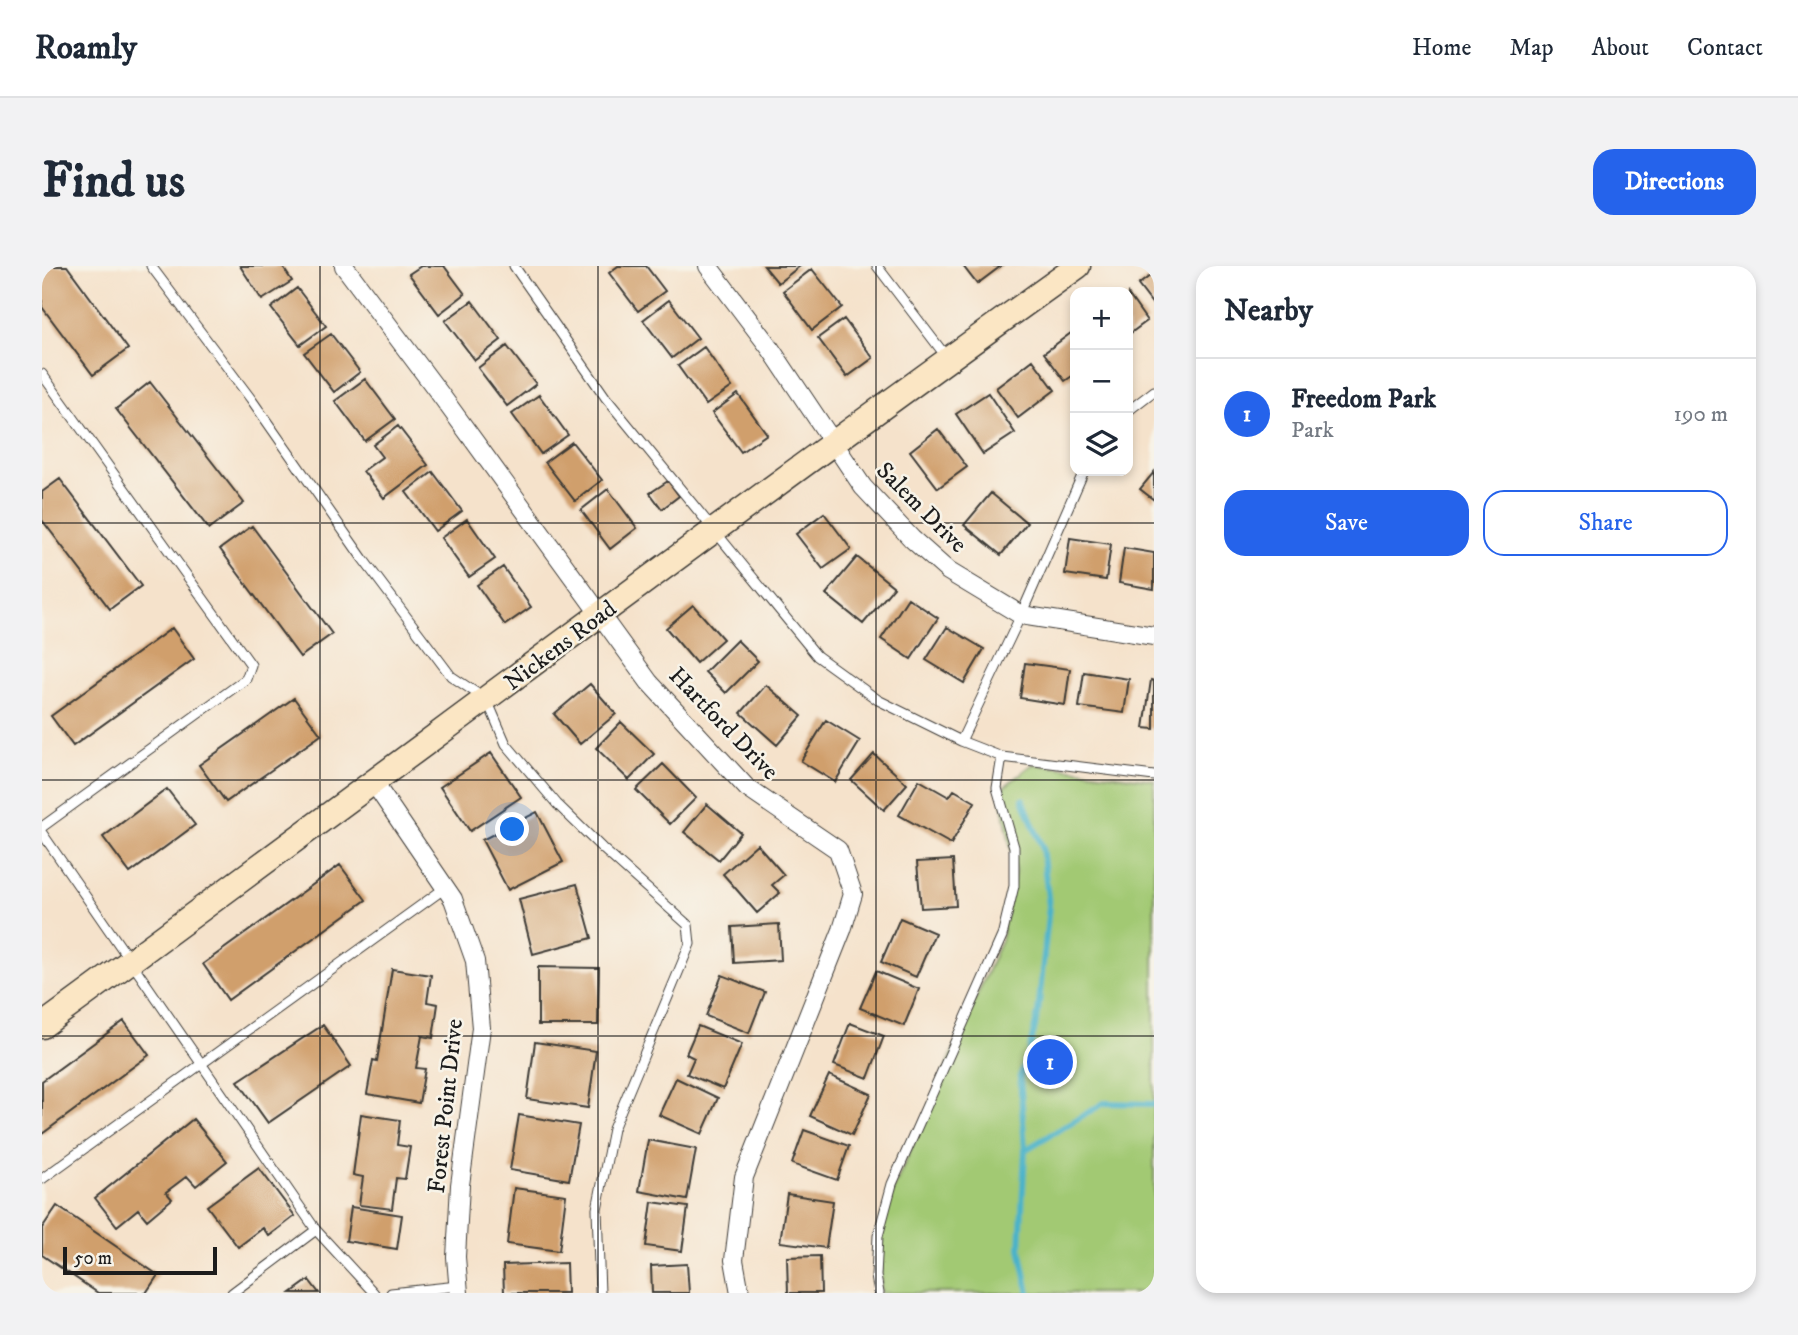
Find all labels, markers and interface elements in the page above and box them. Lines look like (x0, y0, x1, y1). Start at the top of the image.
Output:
text: Roamly (35, 28, 137, 69)
text: Home (1412, 33, 1471, 63)
text: Map (1509, 33, 1554, 63)
text: About (1592, 33, 1649, 63)
text: Contact (1687, 33, 1763, 63)
button: Directions (1593, 149, 1756, 215)
text: Find us (42, 151, 185, 213)
map controls (1070, 287, 1133, 476)
button: + (1070, 287, 1133, 350)
text: Nearby (1224, 293, 1313, 330)
button: − (1070, 350, 1133, 413)
text: Freedom Park (1291, 383, 1436, 416)
text: 1 (1243, 400, 1251, 429)
text: 190 m (1674, 400, 1728, 429)
button: layers (1070, 413, 1133, 476)
text: Park (1291, 416, 1334, 445)
street label: Salem Drive (870, 456, 973, 560)
button: Save (1224, 490, 1469, 556)
button: Share (1483, 490, 1728, 556)
street label: Nickens Road (499, 594, 623, 698)
street label: Hartford Drive (662, 661, 785, 786)
your location (495, 812, 529, 846)
street label: Forest Point Drive (422, 1017, 470, 1195)
pin: 1 (1027, 1036, 1073, 1088)
scale bar (63, 1244, 217, 1276)
text: 50 m (74, 1247, 112, 1270)

